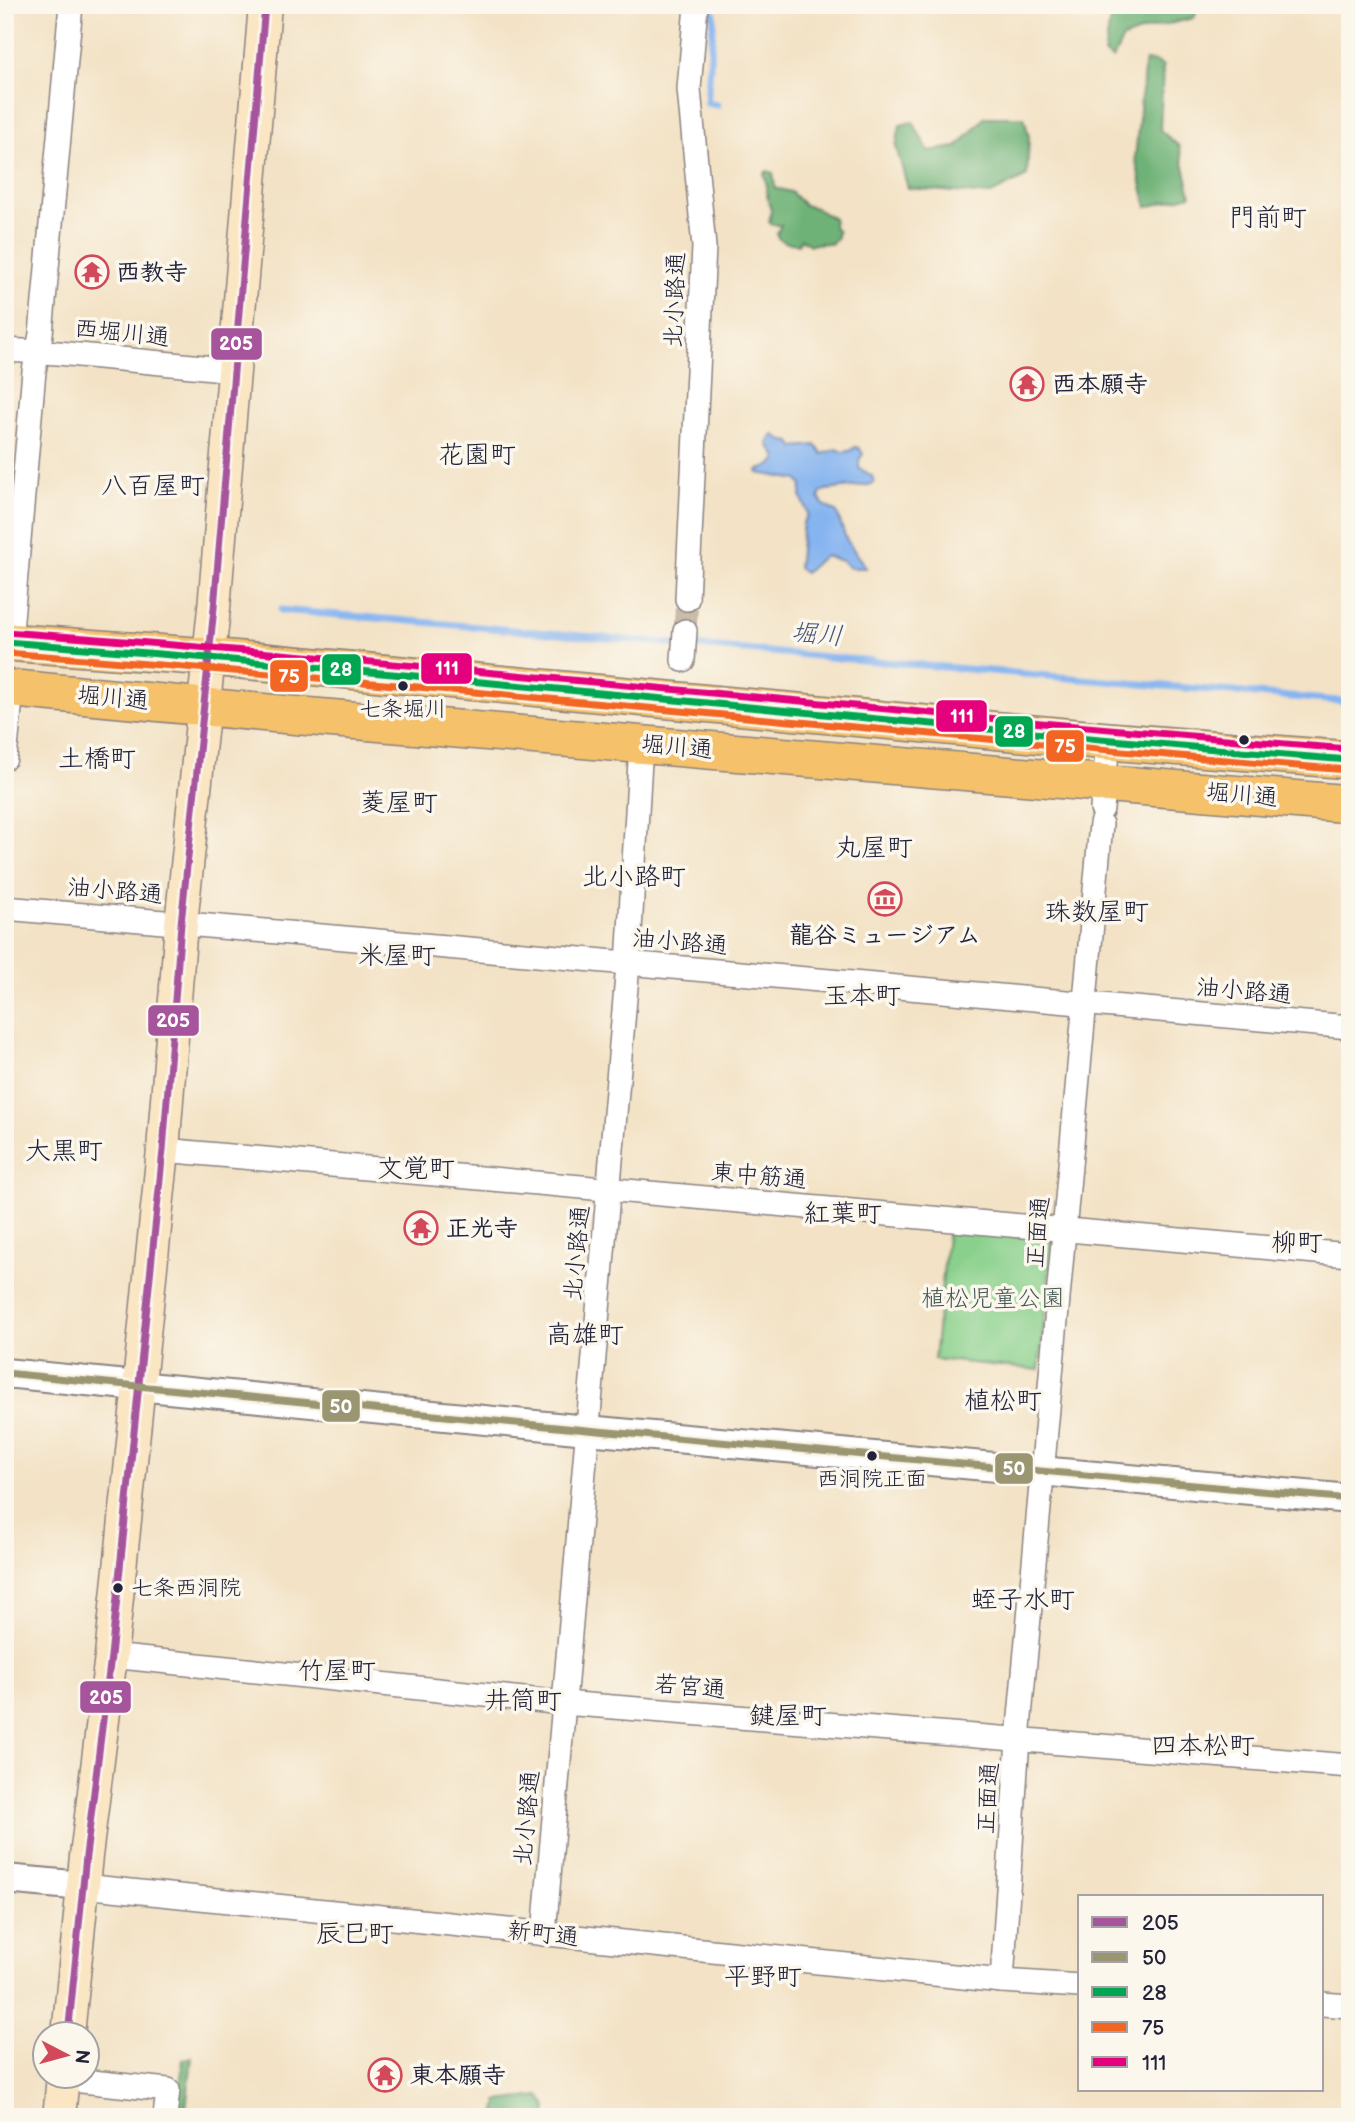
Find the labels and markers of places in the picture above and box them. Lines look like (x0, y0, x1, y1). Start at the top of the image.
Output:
temple icon: 西教寺 (73, 253, 111, 291)
place label: 西教寺 (116, 258, 188, 287)
temple icon: 西本願寺 (1008, 365, 1046, 403)
place label: 西本願寺 (1052, 370, 1148, 399)
marker: 七条堀川 (396, 679, 410, 693)
place label: 七条堀川 (359, 696, 447, 723)
unlabelled marker (1237, 733, 1251, 747)
museum icon: 龍谷ミュージアム (866, 880, 904, 918)
place label: 龍谷ミュージアム (789, 921, 981, 950)
temple icon: 正光寺 (402, 1209, 440, 1247)
place label: 正光寺 (446, 1214, 518, 1243)
marker: 西洞院正面 (865, 1449, 879, 1463)
place label: 西洞院正面 (817, 1466, 927, 1493)
place label: 七条西洞院 (131, 1575, 241, 1602)
marker: 七条西洞院 (111, 1581, 125, 1595)
temple icon: 東本願寺 (366, 2056, 404, 2094)
place label: 東本願寺 (410, 2061, 506, 2090)

